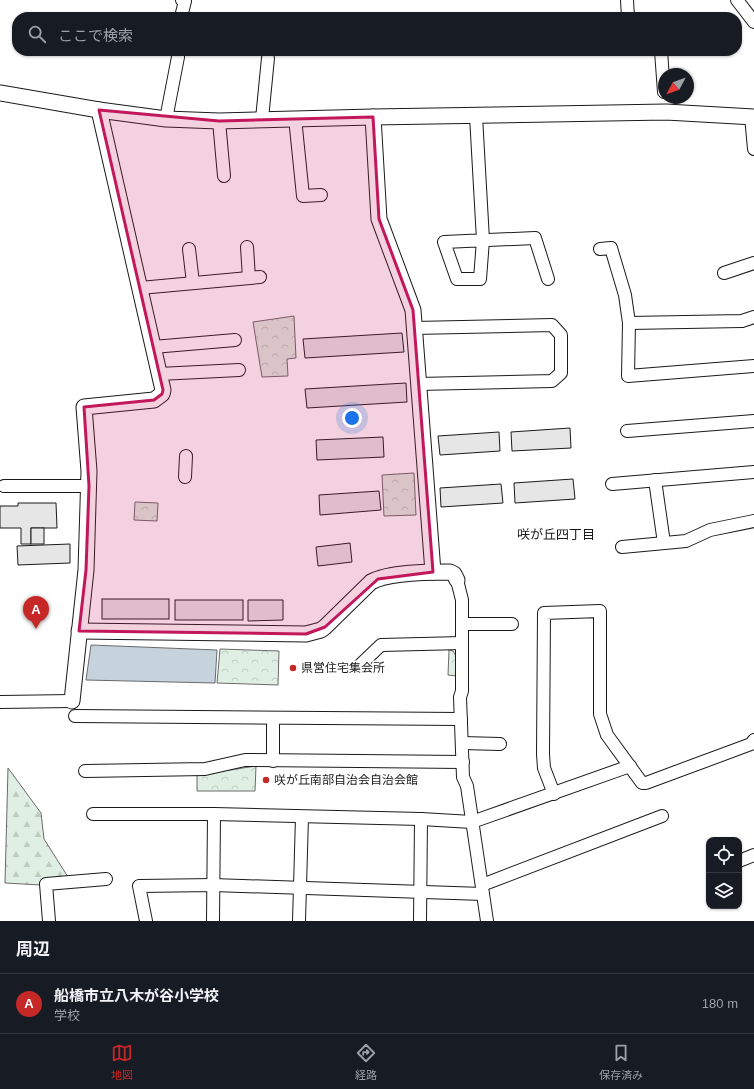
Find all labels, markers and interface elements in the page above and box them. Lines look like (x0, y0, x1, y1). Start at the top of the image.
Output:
search box (12, 12, 742, 56)
icon: search (26, 23, 48, 45)
text: ここで検索 (58, 27, 133, 44)
north arrow (658, 68, 694, 104)
your location (342, 408, 362, 428)
district label: 咲が丘四丁目 (517, 527, 595, 542)
pin: A (23, 596, 49, 629)
place label: 県営住宅集会所 (301, 661, 385, 675)
marker: 県営住宅集会所 (288, 663, 298, 673)
place label: 咲が丘南部自治会自治会館 (274, 773, 418, 787)
marker: 咲が丘南部自治会自治会館 (261, 775, 271, 785)
map controls (706, 837, 742, 909)
button: locate (706, 837, 742, 873)
button: layers (706, 873, 742, 909)
text: 周辺 (16, 940, 50, 959)
text: 船橋市立八木が谷小学校 (54, 987, 219, 1004)
text: A (24, 996, 34, 1011)
text: 180 m (702, 996, 738, 1011)
text: 学校 (54, 1008, 80, 1023)
tab: 地図 (111, 1042, 133, 1082)
tab: 経路 (355, 1042, 377, 1082)
tab: 保存済み (599, 1042, 643, 1082)

